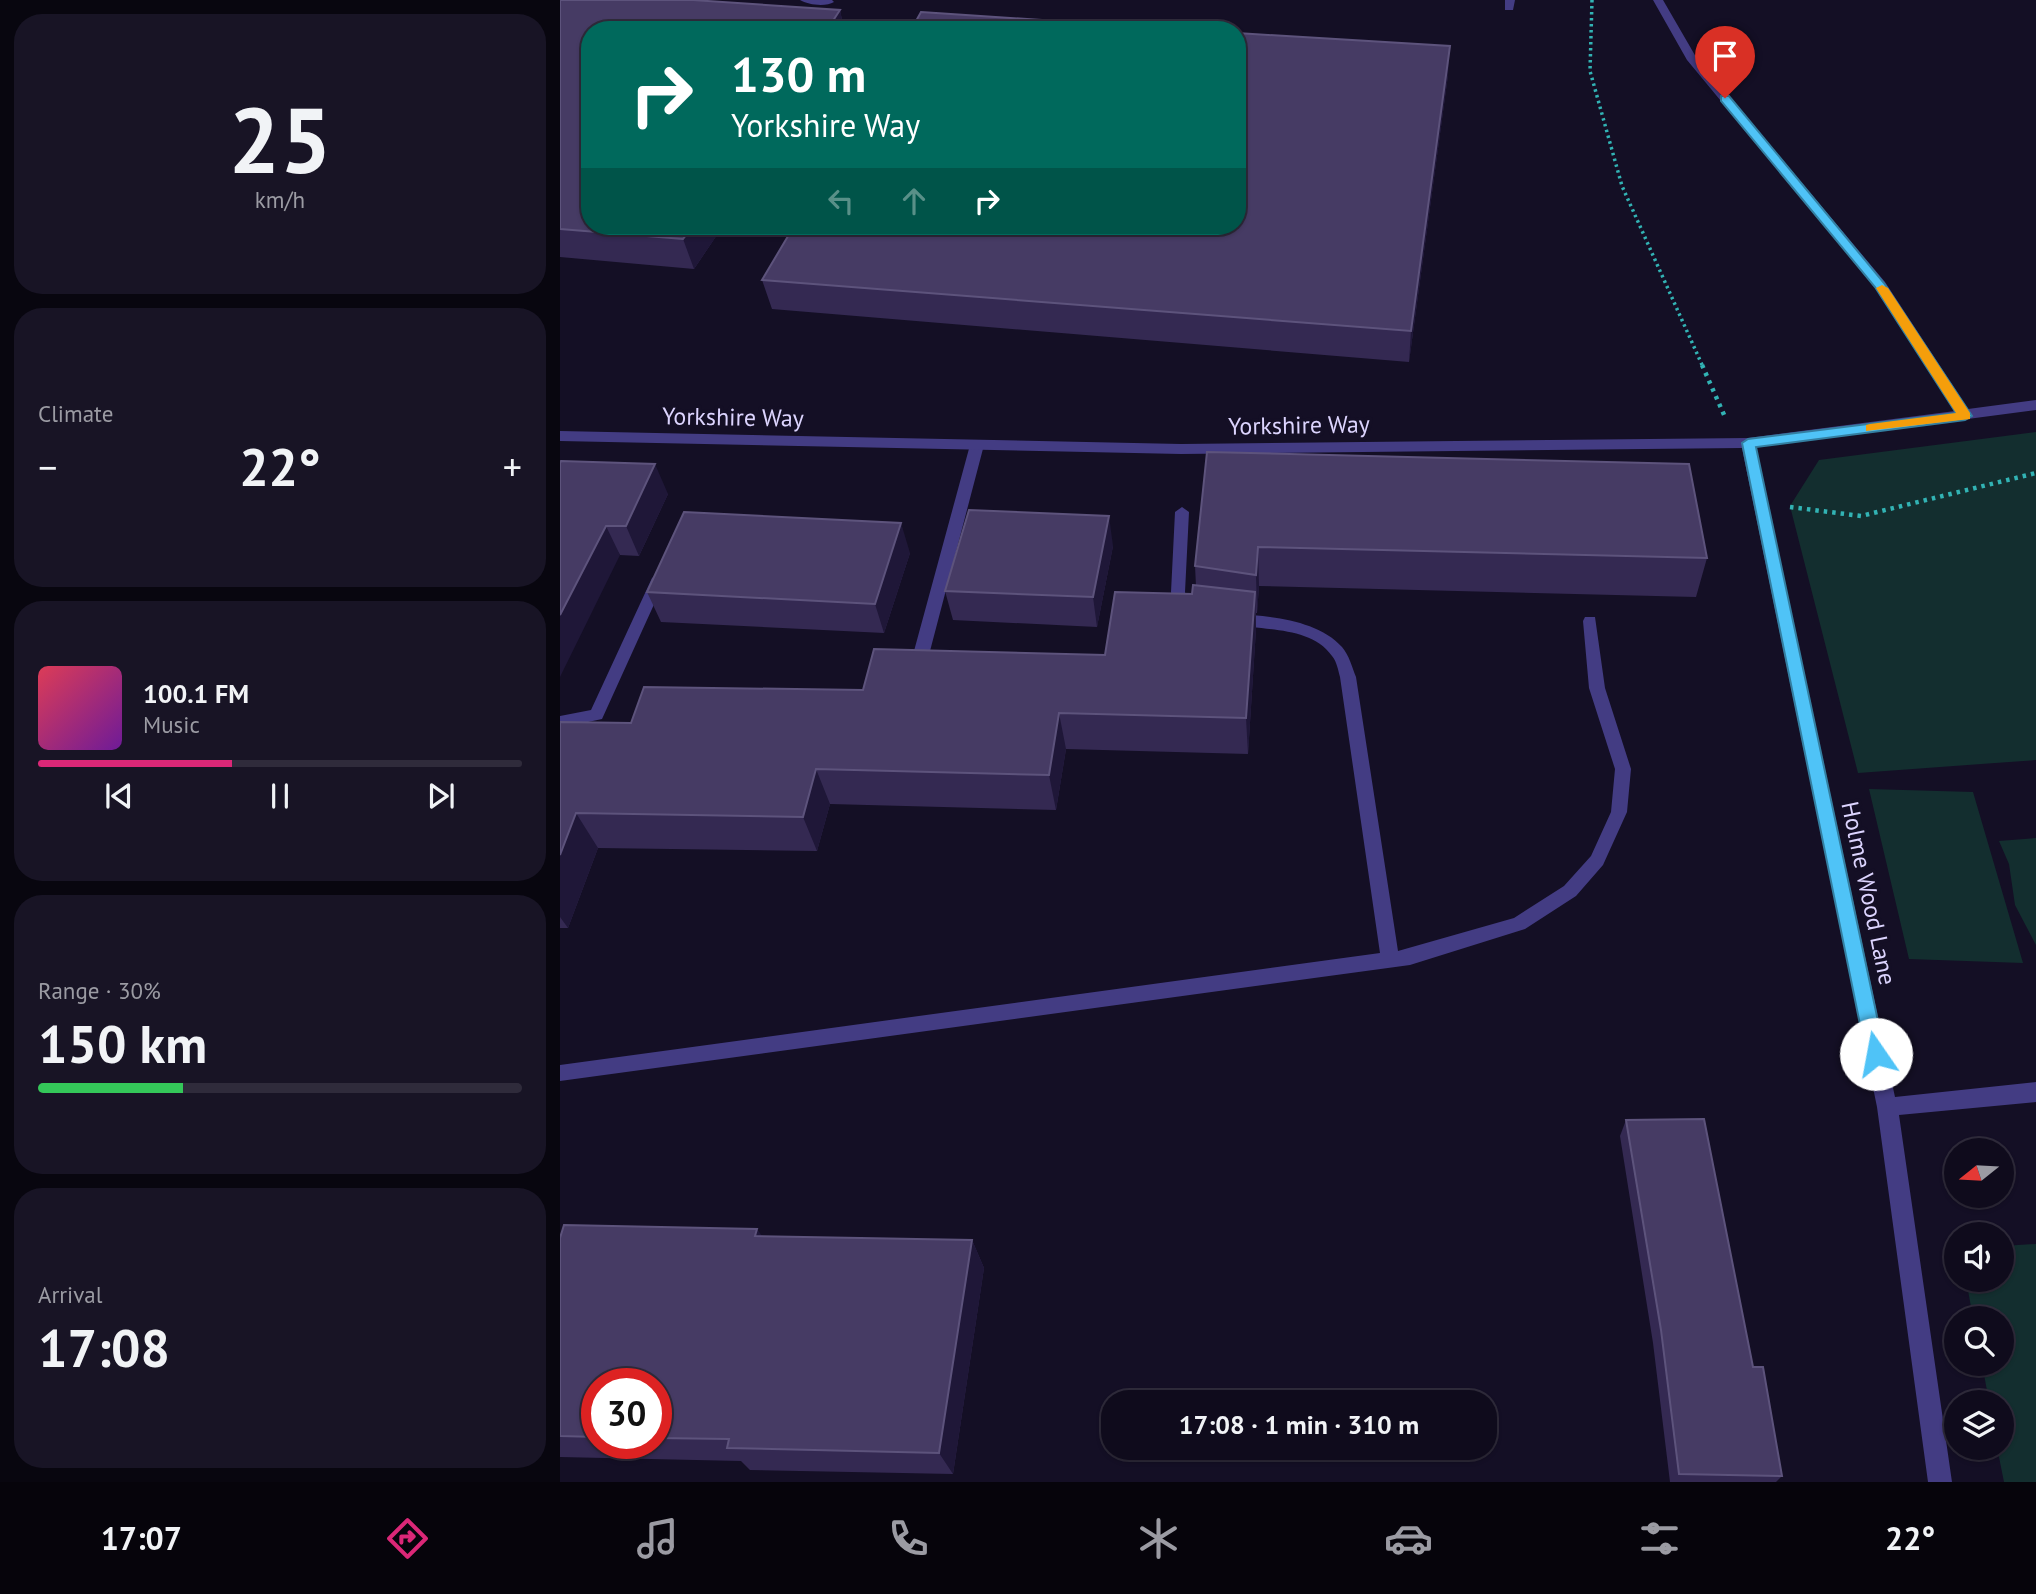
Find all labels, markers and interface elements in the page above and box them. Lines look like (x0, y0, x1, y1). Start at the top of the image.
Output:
pin (1695, 26, 1755, 98)
icon: arrive (1706, 37, 1744, 75)
text: 130 m (731, 42, 866, 106)
icon: right (616, 49, 707, 140)
text: 25 (228, 80, 332, 198)
text: Yorkshire Way (731, 104, 920, 146)
icon: left (822, 182, 860, 220)
icon: ahead (895, 182, 933, 220)
icon: right (968, 182, 1006, 220)
text: km/h (255, 185, 305, 214)
text: Climate (38, 399, 113, 428)
street label: Yorkshire Way (662, 400, 804, 434)
street label: Yorkshire Way (1228, 408, 1370, 442)
text: 22° (239, 433, 321, 500)
text: − (38, 442, 57, 491)
text: + (503, 442, 522, 491)
text: 100.1 FM (143, 677, 249, 710)
text: Music (143, 710, 200, 739)
icon: previous (100, 777, 138, 815)
icon: pause (261, 777, 299, 815)
icon: next (422, 777, 460, 815)
street label: Holme Wood Lane (1834, 798, 1904, 988)
text: Range · 30% (38, 976, 161, 1005)
text: 150 km (38, 1010, 207, 1077)
position arrow (1839, 1017, 1913, 1091)
north arrow (1944, 1138, 2014, 1208)
map controls (1944, 1138, 2014, 1460)
button: sound (1944, 1222, 2014, 1292)
text: Arrival (38, 1280, 102, 1309)
button: search (1944, 1306, 2014, 1376)
text: 17:08 (38, 1314, 170, 1381)
speed limit sign: 30 (581, 1368, 672, 1459)
button: layers (1944, 1390, 2014, 1460)
text: 17:08 · 1 min · 310 m (1179, 1408, 1419, 1441)
icon: directions (383, 1514, 432, 1563)
icon: music (633, 1514, 682, 1563)
icon: phone (884, 1514, 933, 1563)
icon: climate (1134, 1514, 1183, 1563)
icon: car (1384, 1514, 1433, 1563)
icon: filters (1635, 1514, 1684, 1563)
text: 17:07 (101, 1517, 182, 1559)
text: 22° (1885, 1517, 1935, 1559)

